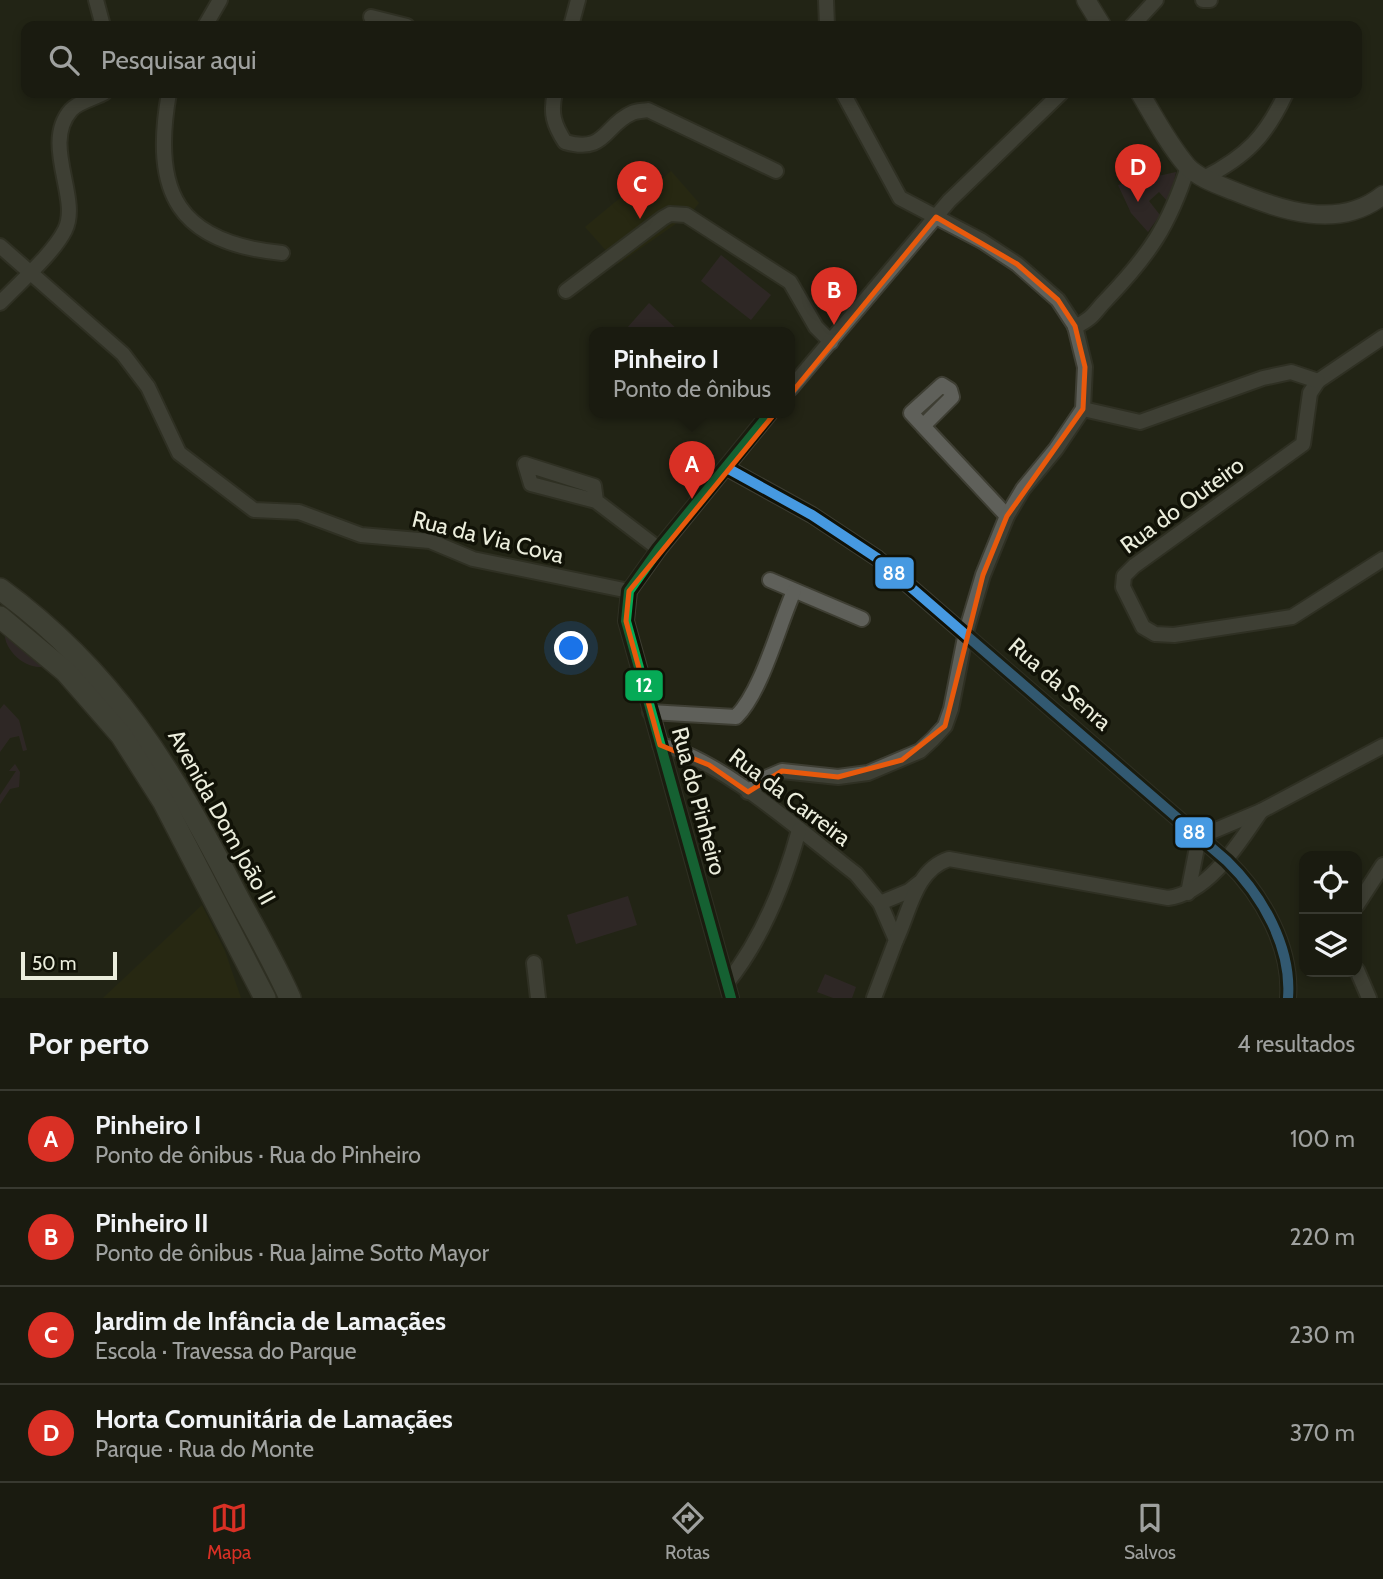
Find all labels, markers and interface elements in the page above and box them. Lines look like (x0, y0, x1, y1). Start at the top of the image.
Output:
search box (21, 21, 1362, 98)
icon: search (45, 41, 83, 79)
text: Pesquisar aqui (101, 44, 257, 76)
pin: D (1115, 144, 1161, 202)
pin: C (617, 161, 663, 219)
pin: B (811, 267, 857, 325)
popup (589, 327, 795, 418)
text: Pinheiro I (613, 343, 719, 375)
text: Ponto de ônibus (613, 375, 771, 403)
pin: A (669, 441, 715, 499)
street label: Rua do Outeiro (1115, 451, 1249, 559)
street label: Rua da Via Cova (409, 505, 567, 569)
line badge: 88 (874, 556, 915, 590)
text: 88 (883, 562, 905, 585)
your location (554, 631, 588, 665)
street label: Rua da Senra (1003, 632, 1117, 736)
line badge: 12 (624, 669, 664, 702)
text: 12 (635, 674, 653, 697)
street label: Avenida Dom João II (162, 724, 282, 910)
street label: Rua do Pinheiro (666, 724, 732, 878)
street label: Rua da Carreira (724, 742, 856, 852)
line badge: 88 (1174, 816, 1214, 849)
text: 88 (1183, 821, 1205, 844)
map controls (1299, 851, 1362, 977)
button: locate (1299, 851, 1362, 914)
button: layers (1299, 914, 1362, 977)
scale bar (21, 949, 117, 981)
text: 50 m (32, 952, 76, 975)
text: Por perto (28, 1025, 149, 1062)
text: 4 resultados (1237, 1030, 1355, 1058)
text: Pinheiro I (95, 1109, 201, 1141)
text: A (44, 1125, 58, 1153)
text: 100 m (1290, 1125, 1355, 1153)
text: Ponto de ônibus · Rua do Pinheiro (95, 1141, 421, 1169)
text: Pinheiro II (95, 1207, 209, 1239)
text: B (44, 1223, 58, 1251)
text: 220 m (1289, 1223, 1355, 1251)
text: Ponto de ônibus · Rua Jaime Sotto Mayor (95, 1239, 489, 1267)
text: Jardim de Infância de Lamaçães (95, 1305, 446, 1337)
text: C (44, 1321, 58, 1349)
text: 230 m (1289, 1321, 1355, 1349)
text: Escola · Travessa do Parque (95, 1337, 357, 1365)
text: Horta Comunitária de Lamaçães (95, 1403, 453, 1435)
text: D (43, 1419, 59, 1447)
text: 370 m (1290, 1419, 1355, 1447)
text: Parque · Rua do Monte (95, 1435, 314, 1463)
tab: Mapa (207, 1499, 251, 1564)
tab: Rotas (665, 1499, 710, 1564)
tab: Salvos (1124, 1499, 1176, 1564)

